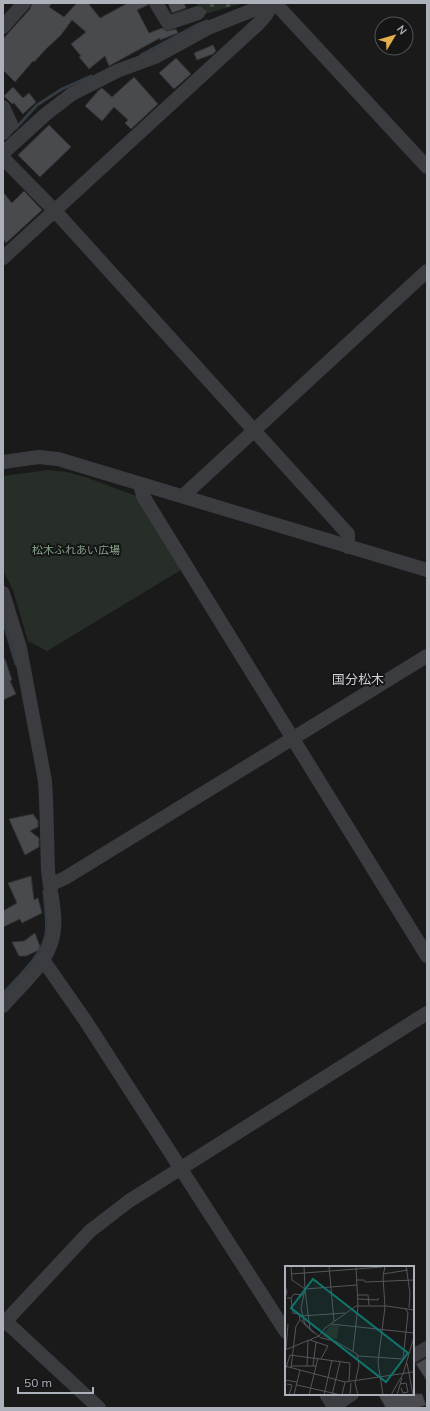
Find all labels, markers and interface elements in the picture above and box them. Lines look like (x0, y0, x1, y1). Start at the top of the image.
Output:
north arrow (374, 16, 414, 56)
text: N (394, 22, 410, 37)
park label: 松木ふれあい広場 (32, 543, 120, 557)
district label: 国分松木 (332, 671, 384, 687)
inset map (285, 1266, 414, 1395)
scale bar (18, 1369, 93, 1395)
text: 50 m (24, 1375, 52, 1390)

